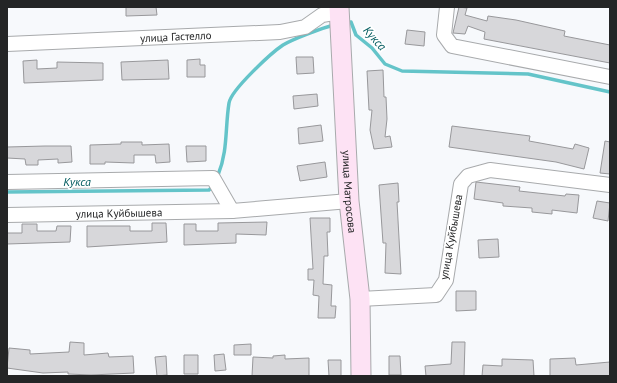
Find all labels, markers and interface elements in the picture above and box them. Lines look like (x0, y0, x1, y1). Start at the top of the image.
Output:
water label: Кукса (360, 23, 390, 53)
street label: улица Гастелло (140, 28, 212, 45)
street label: улица Матросова (339, 150, 360, 234)
water label: Кукса (63, 174, 91, 189)
street label: улица Куйбышева (437, 193, 465, 281)
street label: улица Куйбышева (76, 205, 162, 221)

